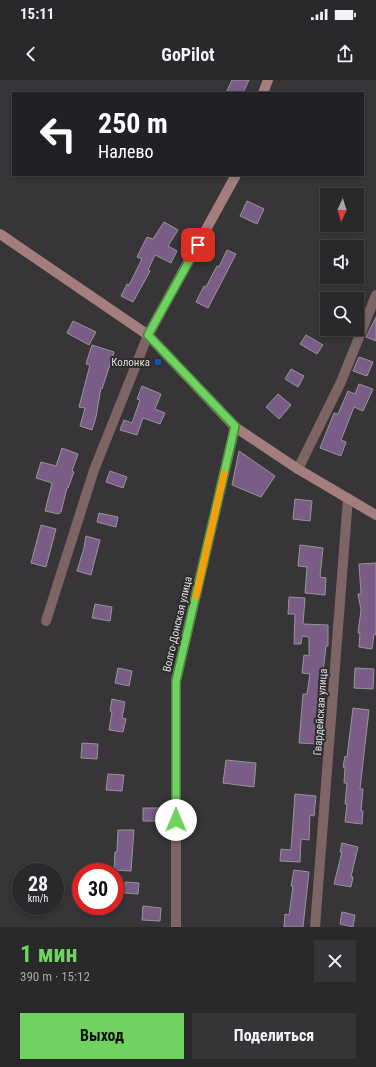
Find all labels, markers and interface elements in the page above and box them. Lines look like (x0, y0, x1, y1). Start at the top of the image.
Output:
text: 15:11 (20, 5, 54, 23)
icon: back (20, 43, 42, 65)
icon: share (334, 43, 356, 65)
text: GoPilot (161, 44, 215, 65)
text: 250 m (98, 107, 168, 140)
icon: left (32, 108, 84, 160)
text: Налево (98, 141, 154, 162)
north arrow (320, 188, 364, 232)
map controls (320, 188, 364, 336)
pin (181, 228, 215, 262)
icon: arrive (187, 234, 209, 256)
button: sound (320, 240, 364, 284)
button: search (320, 292, 364, 336)
place label: Колонка (111, 356, 150, 369)
marker: Колонка (153, 357, 163, 367)
street label: Волго-Донская улица (160, 575, 195, 673)
street label: Гвардейская улица (311, 668, 330, 756)
position arrow (155, 799, 197, 841)
speed limit sign: 30 (72, 863, 124, 915)
text: 28 (28, 872, 48, 896)
text: km/h (28, 893, 48, 904)
text: 1 мин (20, 940, 78, 968)
button: close (314, 940, 356, 982)
text: 390 m · 15:12 (20, 969, 90, 984)
button: Выход (20, 1013, 184, 1059)
button: Поделиться (192, 1013, 356, 1059)

